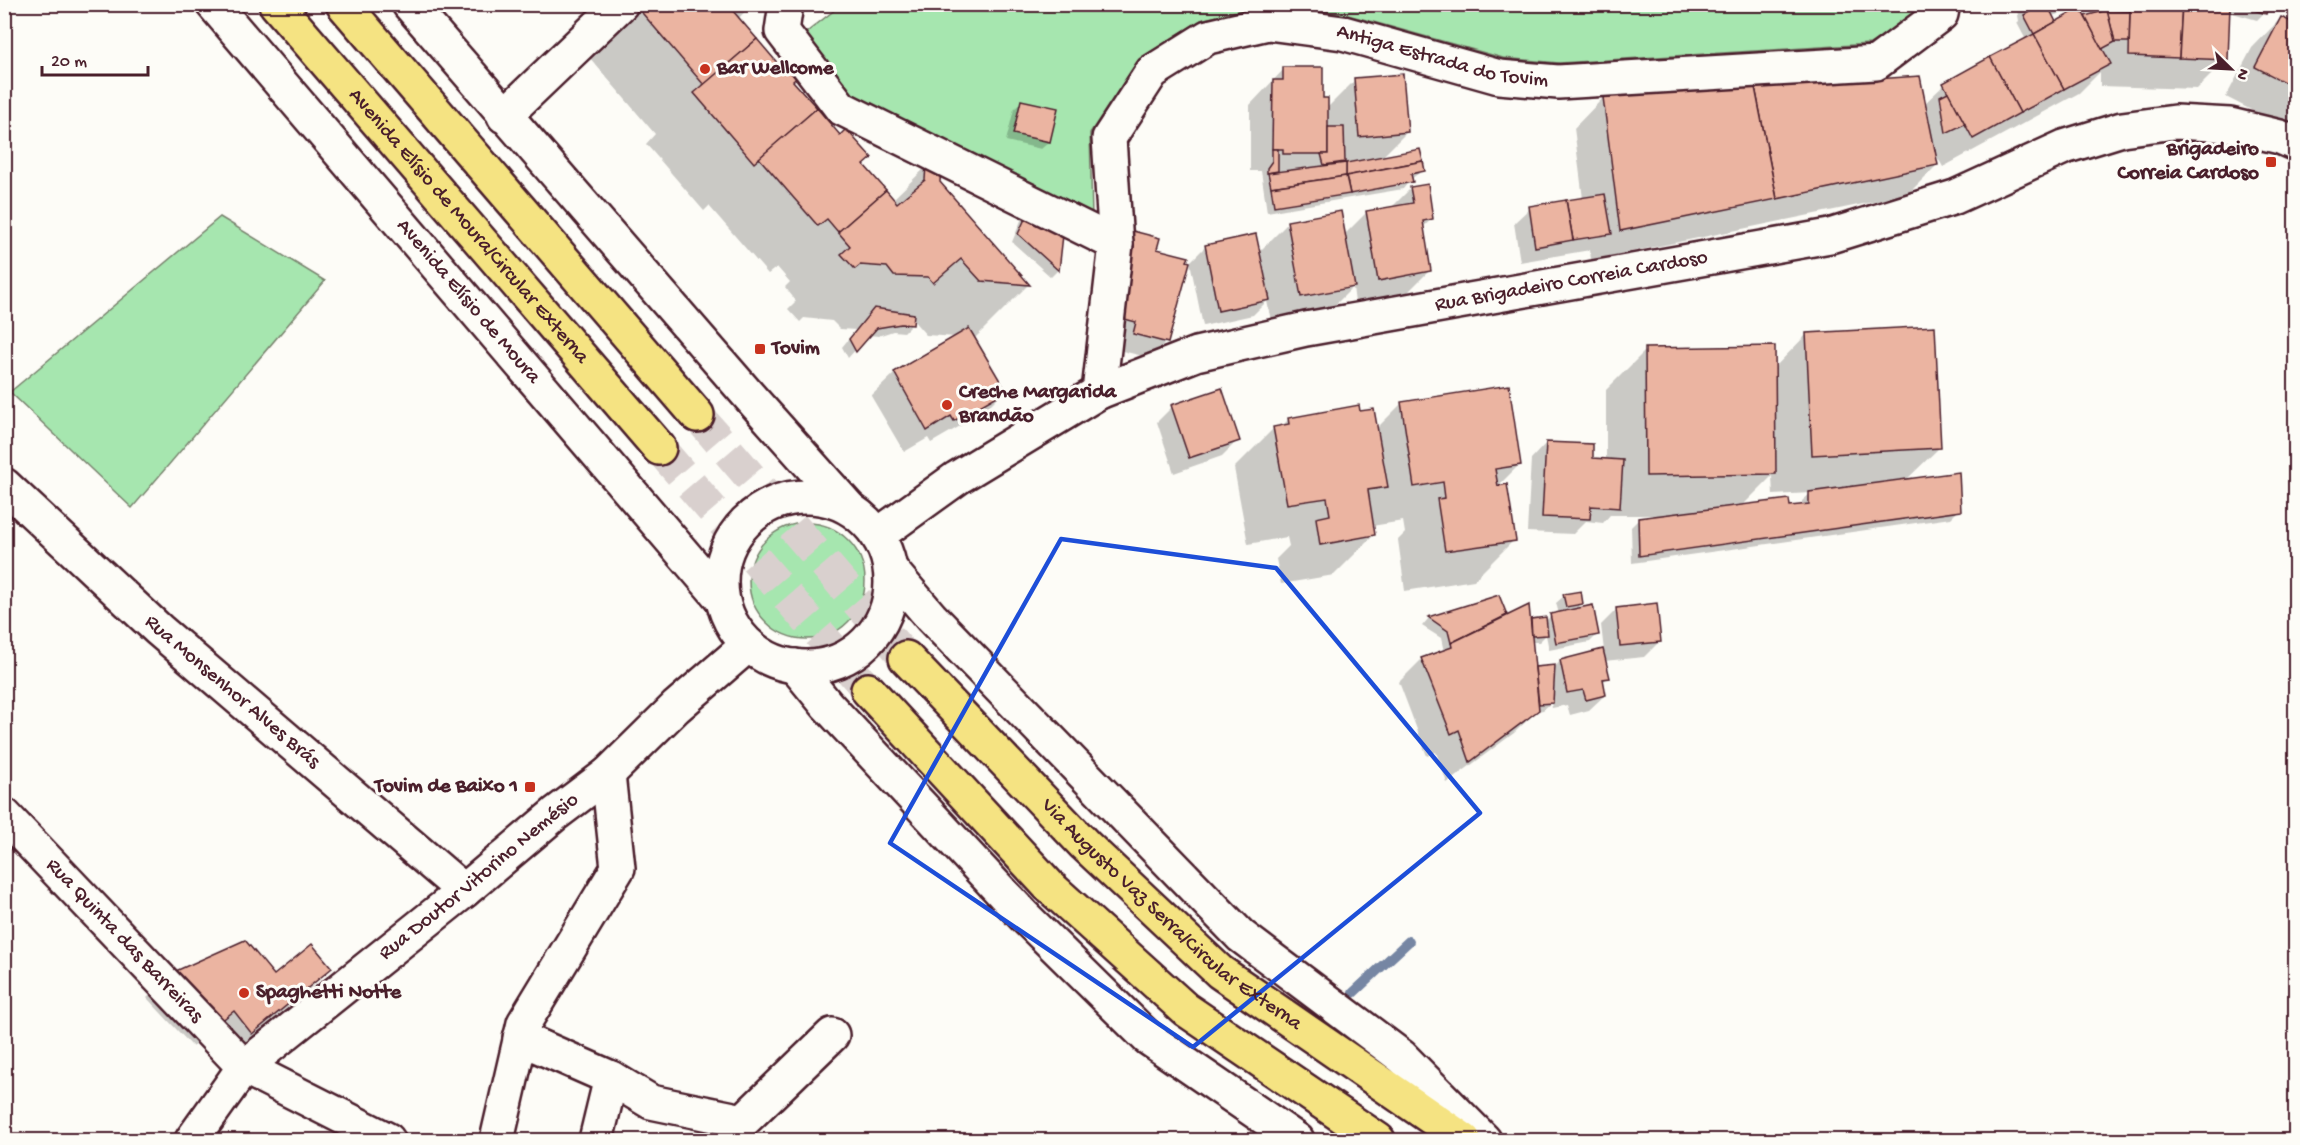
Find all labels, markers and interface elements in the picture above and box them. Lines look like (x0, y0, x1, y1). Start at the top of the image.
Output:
street label: Antiga Estrada do Tovim (1334, 19, 1549, 94)
scale bar (42, 39, 148, 77)
north arrow (2201, 39, 2261, 99)
text: 20 m (51, 52, 87, 73)
place label: Bar Wellcome (716, 57, 835, 82)
marker: Bar Wellcome (698, 62, 712, 76)
text: N (2230, 65, 2252, 83)
street label: Avenida Elísio de Moura/Circular Externa (342, 84, 594, 368)
place label: Brigadeiro Correia Cardoso (2117, 138, 2259, 187)
marker: Brigadeiro Correia Cardoso (2264, 155, 2278, 169)
street label: Avenida Elísio de Moura (390, 215, 546, 389)
street label: Rua Brigadeiro Correia Cardoso (1433, 245, 1710, 318)
place label: Tovim (770, 337, 820, 362)
marker: Tovim (753, 342, 767, 356)
place label: Creche Margarida Brandão (958, 381, 1117, 430)
marker: Creche Margarida Brandão (940, 398, 954, 412)
street label: Rua Monsenhor Alves Brás (139, 610, 326, 775)
place label: Tovim de Baixo 1 (373, 775, 518, 800)
marker: Tovim de Baixo 1 (523, 780, 537, 794)
street label: Rua Doutor Vitorino Nemésio (374, 788, 584, 966)
street label: Via Augusto Vaz Serra/Circular Externa (1034, 793, 1307, 1038)
street label: Rua Quinta das Barreiras (40, 854, 209, 1029)
place label: Spaghetti Notte (256, 981, 402, 1006)
marker: Spaghetti Notte (237, 986, 251, 1000)

